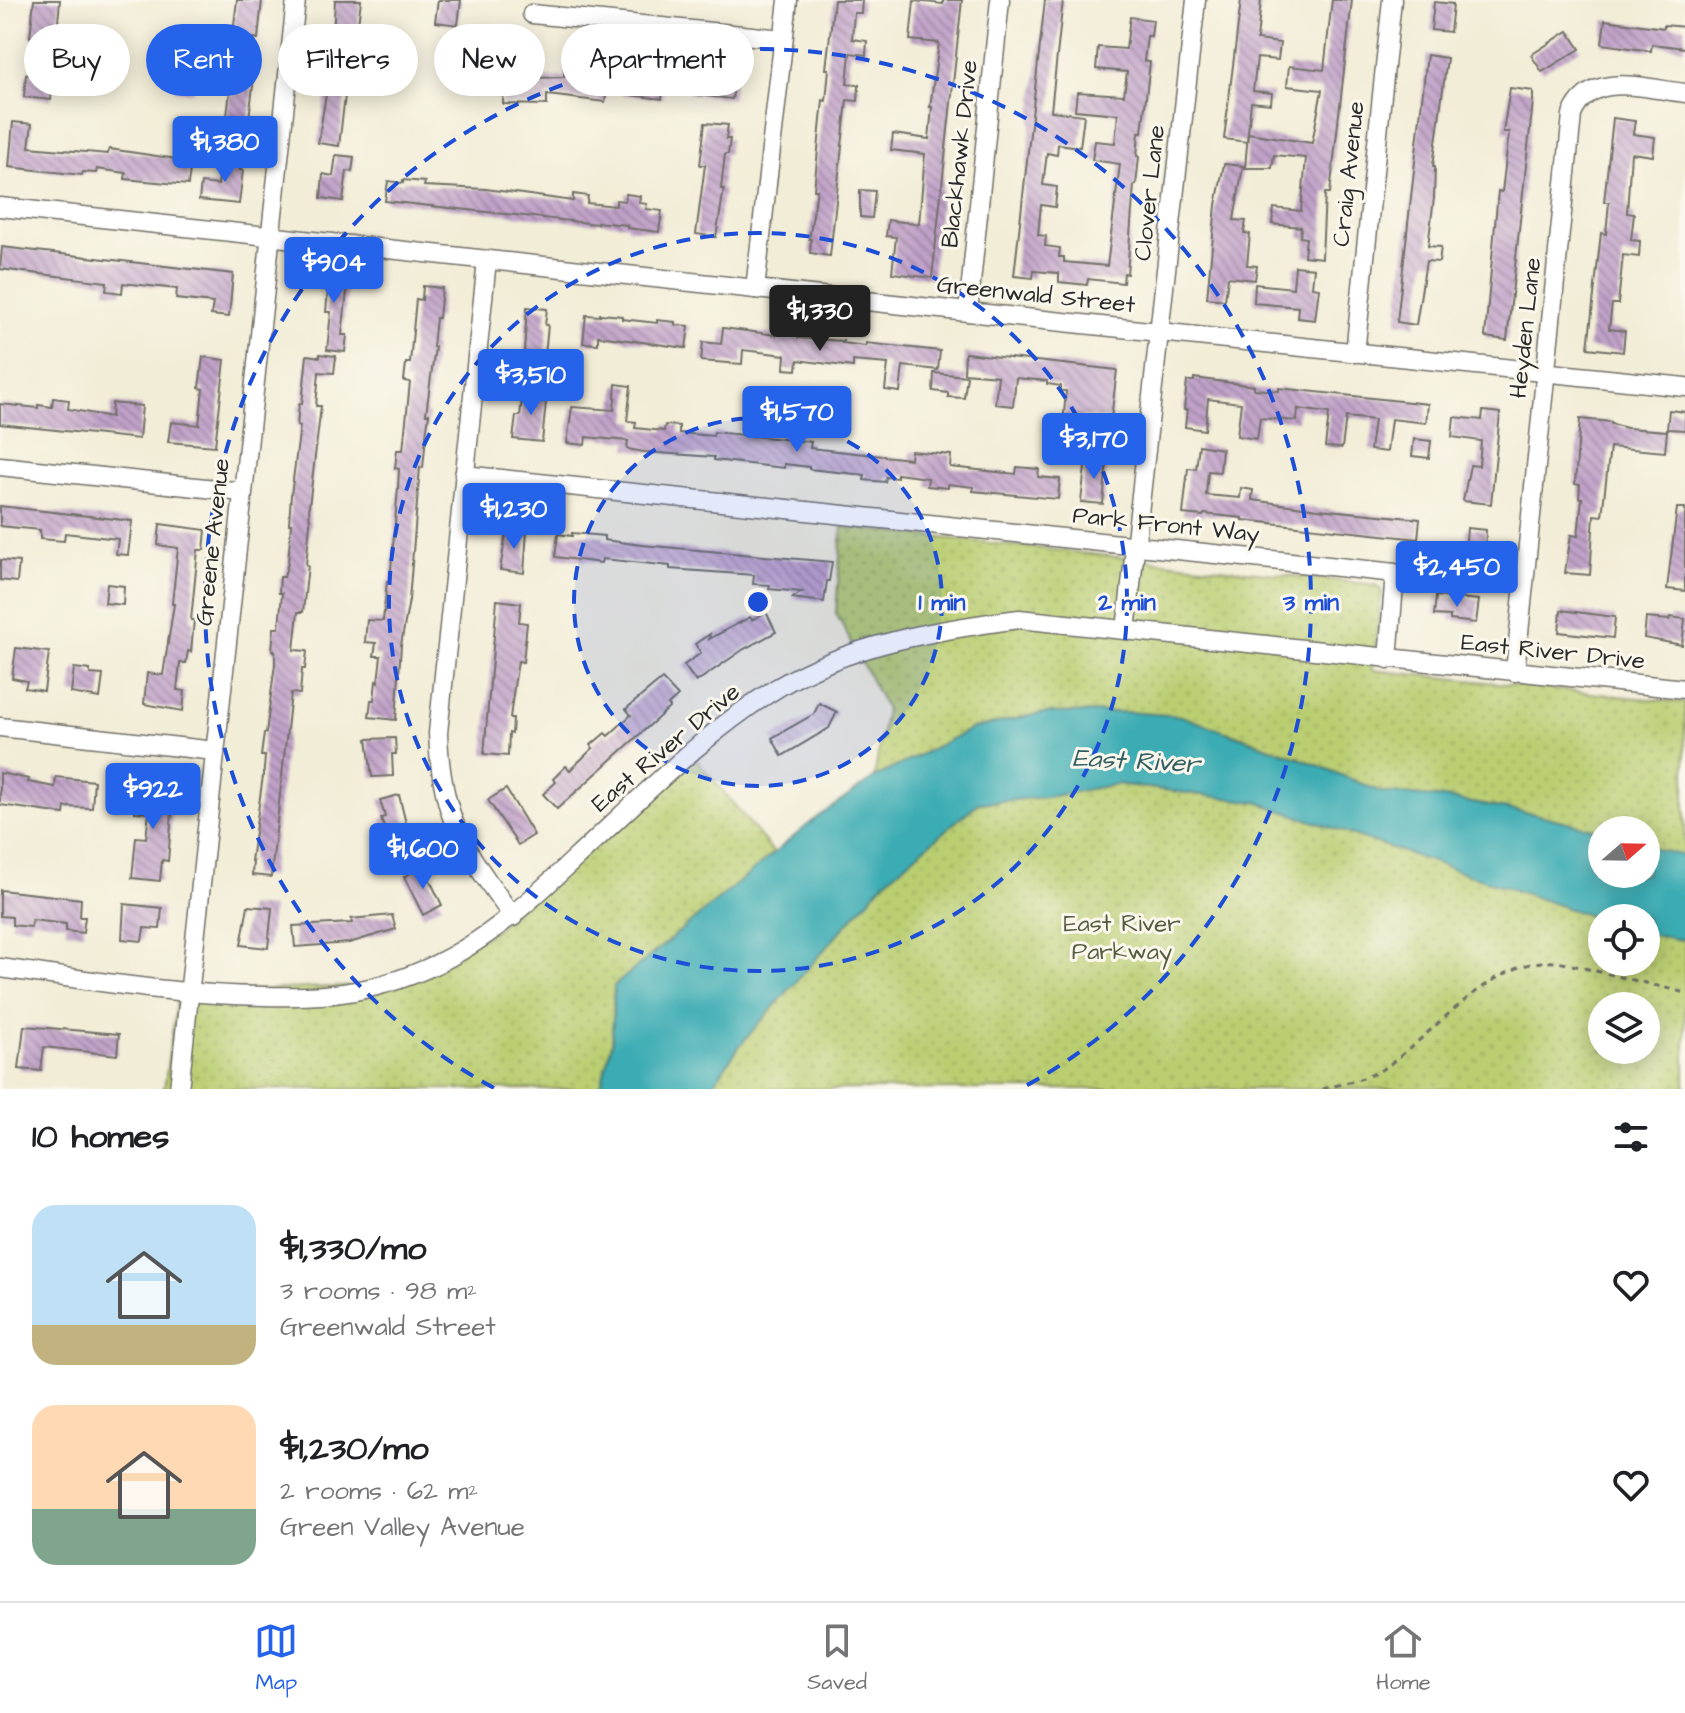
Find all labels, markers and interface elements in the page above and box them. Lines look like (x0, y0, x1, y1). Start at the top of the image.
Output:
chip: Buy (24, 24, 130, 96)
chip: Rent (146, 24, 262, 96)
chip: Filters (278, 24, 418, 96)
chip: New (434, 24, 545, 96)
chip: Apartment (561, 24, 754, 96)
street label: Blackhawk Drive (933, 58, 987, 250)
street label: Craig Avenue (1324, 100, 1375, 249)
pin: $1,380 (160, 116, 290, 184)
street label: Clover Lane (1126, 123, 1174, 263)
text: $1,380 (191, 124, 259, 160)
pin: $904 (287, 237, 381, 305)
text: $904 (302, 245, 366, 281)
street label: Heyden Lane (1502, 256, 1551, 400)
street label: Greenwald Street (935, 268, 1137, 322)
pin: $1,330 (755, 285, 885, 353)
text: $1,330 (787, 293, 853, 329)
pin: $3,510 (466, 349, 596, 417)
text: $3,510 (496, 357, 566, 393)
pin: $1,570 (732, 386, 862, 454)
text: $1,570 (760, 394, 834, 430)
pin: $3,170 (1029, 413, 1159, 481)
text: $3,170 (1060, 421, 1128, 457)
street label: Greene Avenue (187, 456, 239, 628)
pin: $1,230 (449, 483, 579, 551)
text: $1,230 (481, 491, 547, 527)
street label: Park Front Way (1071, 498, 1261, 553)
pin: $2,450 (1392, 541, 1522, 609)
text: $2,450 (1414, 549, 1500, 585)
text: 1 min (919, 586, 966, 620)
text: 2 min (1097, 586, 1156, 620)
text: 3 min (1282, 586, 1339, 620)
centre of rings (744, 588, 772, 616)
street label: East River Drive (1459, 625, 1647, 679)
street label: East River Drive (584, 676, 748, 820)
water label: East River (1072, 740, 1203, 782)
pin: $922 (106, 763, 200, 831)
text: $922 (123, 771, 183, 807)
north arrow (1588, 816, 1660, 888)
map controls (1588, 816, 1660, 1064)
pin: $1,600 (358, 823, 488, 891)
text: $1,600 (387, 831, 459, 867)
button: locate (1588, 904, 1660, 976)
park label: East River Parkway (1063, 907, 1181, 970)
button: layers (1588, 992, 1660, 1064)
text: 10 homes (32, 1113, 169, 1161)
icon: filters (1609, 1115, 1653, 1159)
text: $1,330/mo (280, 1225, 426, 1273)
icon: home (96, 1237, 192, 1333)
icon: heart (1609, 1263, 1653, 1307)
text: 3 rooms · 98 m² (280, 1273, 477, 1309)
text: Greenwald Street (280, 1309, 496, 1345)
text: $1,230/mo (280, 1425, 429, 1473)
icon: home (96, 1437, 192, 1533)
icon: heart (1609, 1463, 1653, 1507)
text: 2 rooms · 62 m² (280, 1473, 478, 1509)
text: Green Valley Avenue (280, 1509, 525, 1545)
tab: Map (254, 1619, 298, 1698)
tab: Saved (807, 1619, 867, 1698)
tab: Home (1376, 1619, 1431, 1698)

